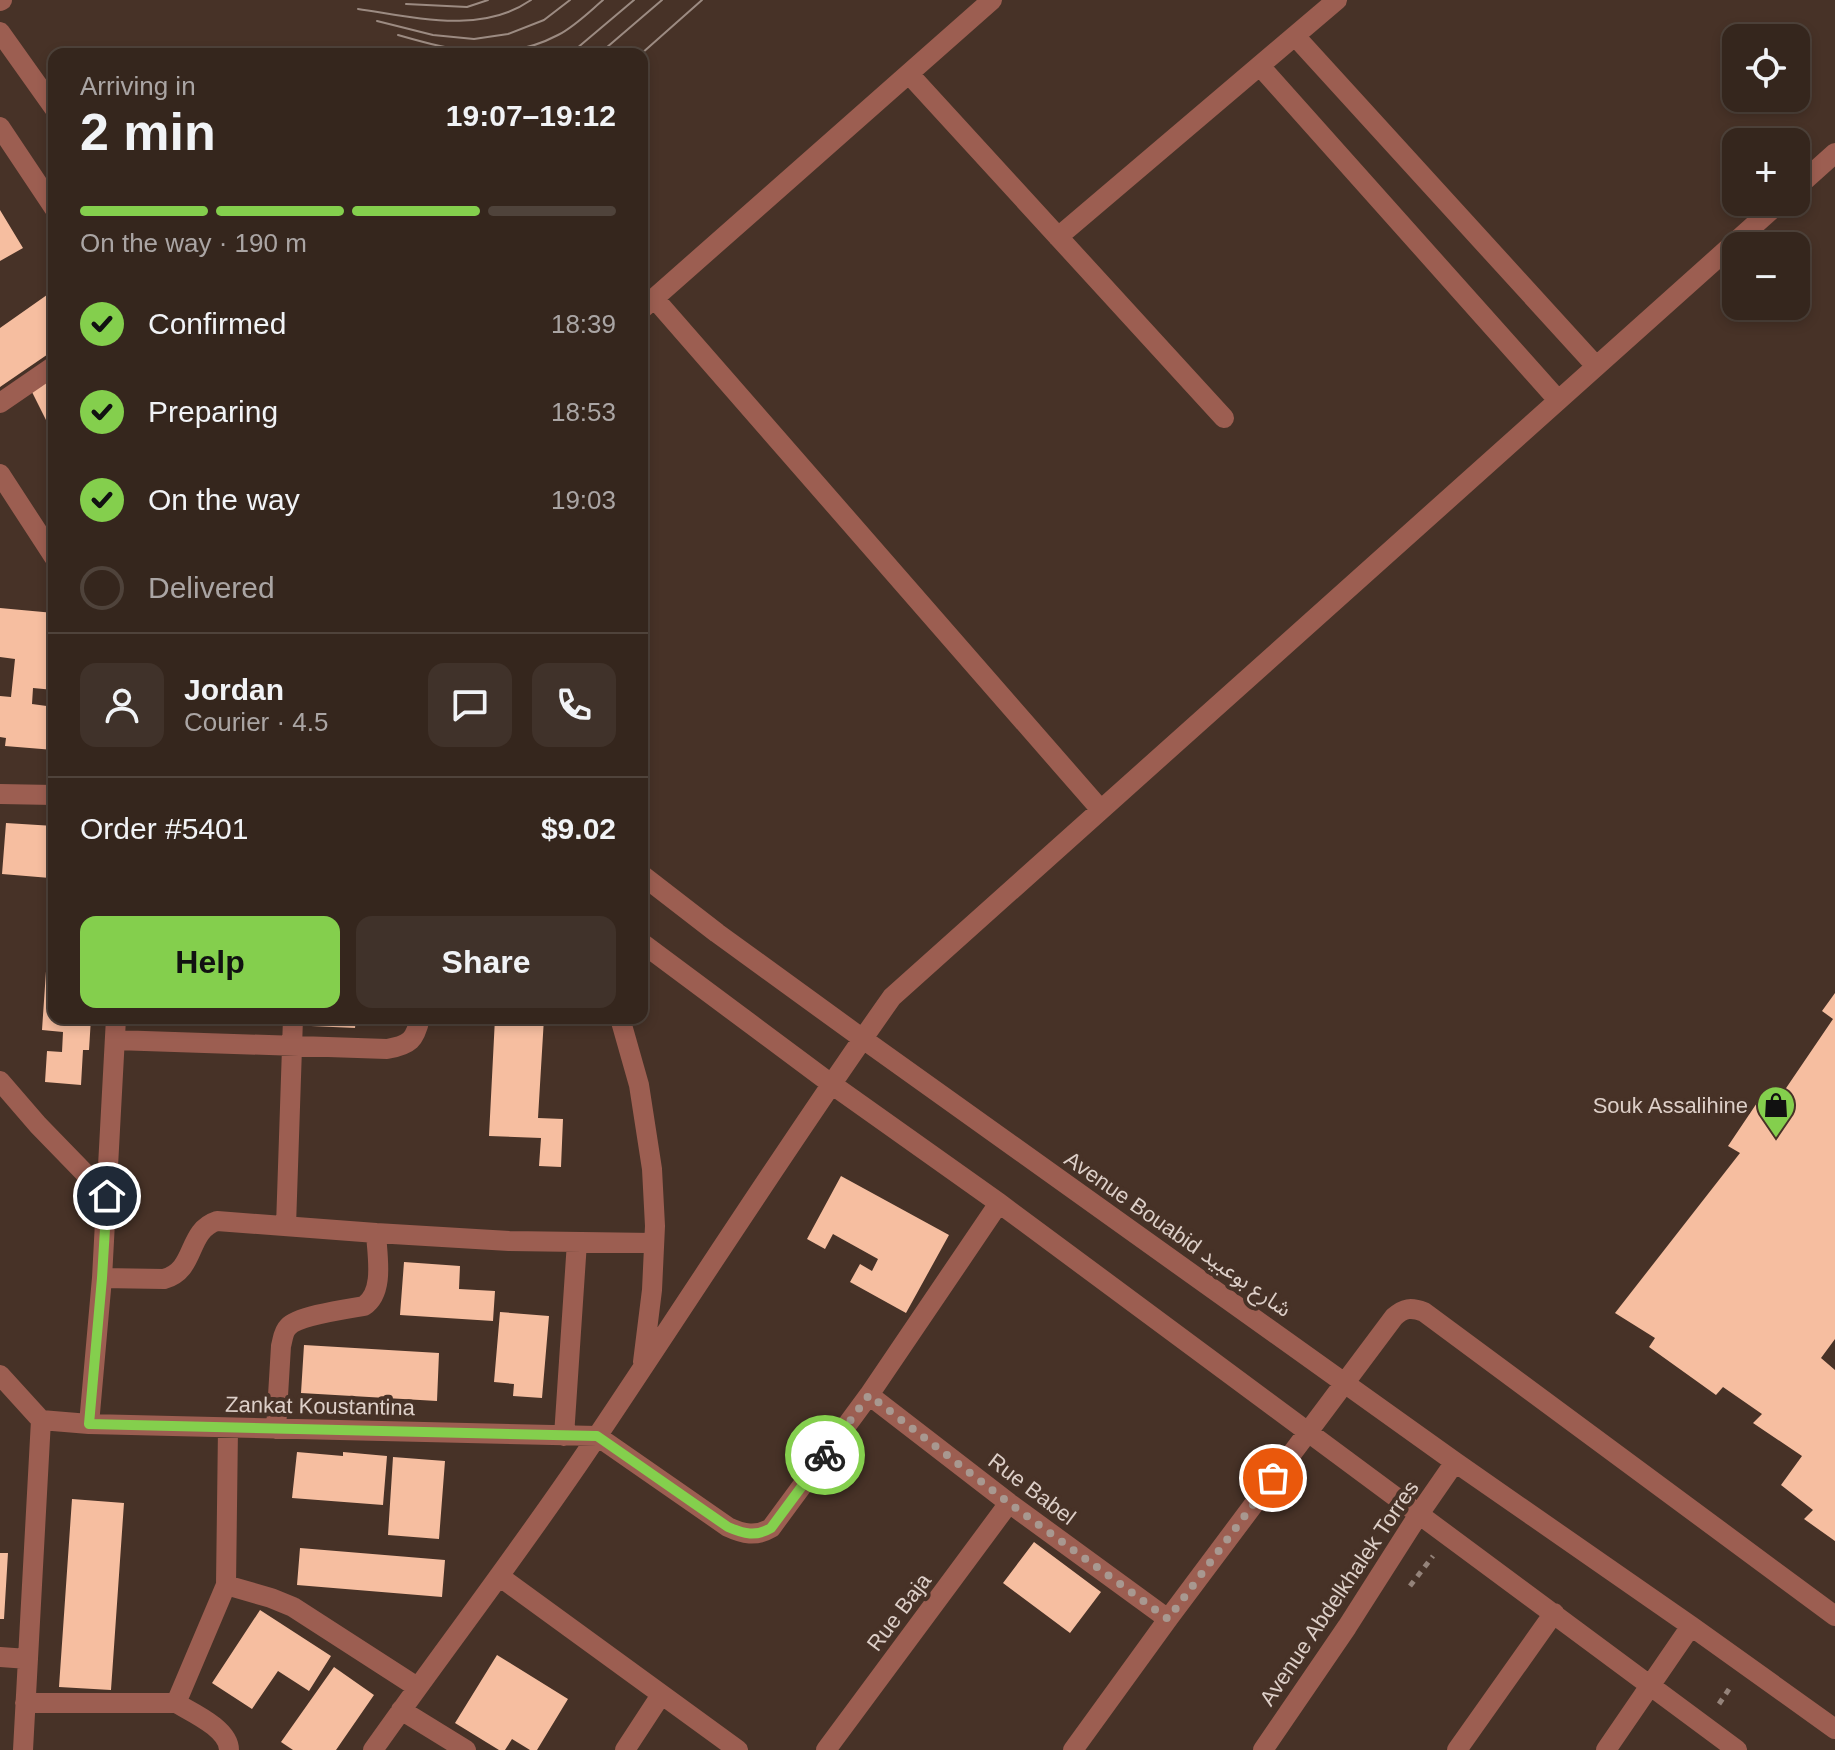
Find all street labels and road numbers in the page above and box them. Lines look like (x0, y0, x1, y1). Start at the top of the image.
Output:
street label: Avenue Bouabid شارع بوعبيد (1058, 1146, 1296, 1325)
street label: Zankat Koustantina (225, 1392, 416, 1420)
street label: Rue Babel (983, 1448, 1081, 1530)
street label: Avenue Abdelkhalek Torres (1254, 1476, 1424, 1710)
street label: Rue Baja (862, 1568, 937, 1656)

